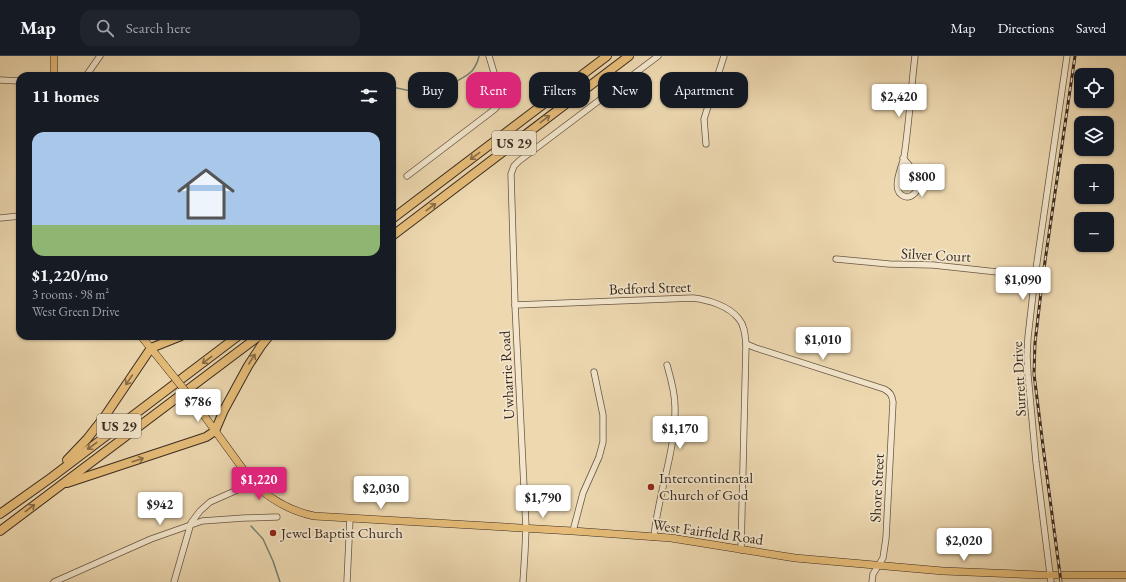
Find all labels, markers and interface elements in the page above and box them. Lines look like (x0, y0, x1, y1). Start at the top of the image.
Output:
search box (80, 10, 360, 46)
text: Map (20, 15, 56, 40)
icon: search (94, 17, 116, 39)
text: Search here (126, 18, 191, 37)
text: Map (950, 19, 976, 37)
text: Directions (998, 19, 1054, 37)
text: Saved (1076, 19, 1106, 37)
map controls (1074, 68, 1114, 252)
button: locate (1074, 68, 1114, 108)
chip: Buy (408, 72, 458, 108)
chip: Rent (466, 72, 521, 108)
chip: Filters (529, 72, 590, 108)
chip: New (598, 72, 652, 108)
chip: Apartment (660, 72, 748, 108)
pin: $2,420 (866, 84, 932, 118)
text: 11 homes (32, 85, 99, 107)
icon: filters (358, 85, 380, 107)
text: $2,420 (881, 88, 917, 105)
one-way arrow (540, 115, 551, 124)
button: layers (1074, 116, 1114, 156)
road number: US 29 (492, 131, 536, 155)
one-way arrow (470, 151, 481, 160)
icon: home (170, 158, 242, 230)
pin: $800 (898, 164, 946, 198)
button: + (1074, 164, 1114, 204)
text: $800 (909, 168, 935, 185)
one-way arrow (425, 202, 436, 211)
button: − (1074, 212, 1114, 252)
street label: Silver Court (901, 243, 972, 266)
text: $1,220/mo (32, 264, 108, 286)
pin: $1,090 (990, 267, 1056, 301)
text: $1,090 (1005, 271, 1041, 288)
street label: Bedford Street (608, 277, 692, 298)
text: 3 rooms · 98 m² (32, 286, 109, 303)
text: West Green Drive (32, 303, 120, 320)
pin: $1,010 (790, 327, 856, 361)
street label: Uwharrie Road (495, 330, 518, 420)
text: $1,010 (805, 331, 841, 348)
street label: Surrett Drive (1007, 341, 1030, 417)
one-way arrow (249, 353, 257, 365)
one-way arrow (202, 355, 213, 364)
one-way arrow (125, 374, 133, 385)
pin: $786 (174, 389, 222, 423)
text: $786 (185, 393, 211, 410)
road number: US 29 (97, 414, 141, 438)
pin: $1,170 (647, 416, 713, 450)
text: $1,170 (662, 420, 698, 437)
one-way arrow (87, 442, 98, 451)
street label: Shore Street (865, 453, 888, 523)
one-way arrow (131, 456, 144, 463)
pin: $1,220 (226, 467, 292, 501)
place label: Intercontinental Church of God (659, 468, 754, 504)
text: $1,220 (241, 471, 277, 488)
pin: $2,030 (348, 476, 414, 510)
text: $2,030 (363, 480, 399, 497)
marker: Intercontinental Church of God (646, 482, 656, 492)
pin: $1,790 (510, 485, 576, 519)
text: $1,790 (525, 489, 561, 506)
pin: $942 (136, 492, 184, 526)
text: $942 (147, 496, 173, 513)
one-way arrow (25, 504, 36, 512)
street label: West Fairfield Road (651, 514, 765, 549)
place label: Jewel Baptist Church (279, 523, 403, 542)
marker: Jewel Baptist Church (268, 528, 278, 538)
pin: $2,020 (931, 528, 997, 562)
text: $2,020 (946, 532, 982, 549)

